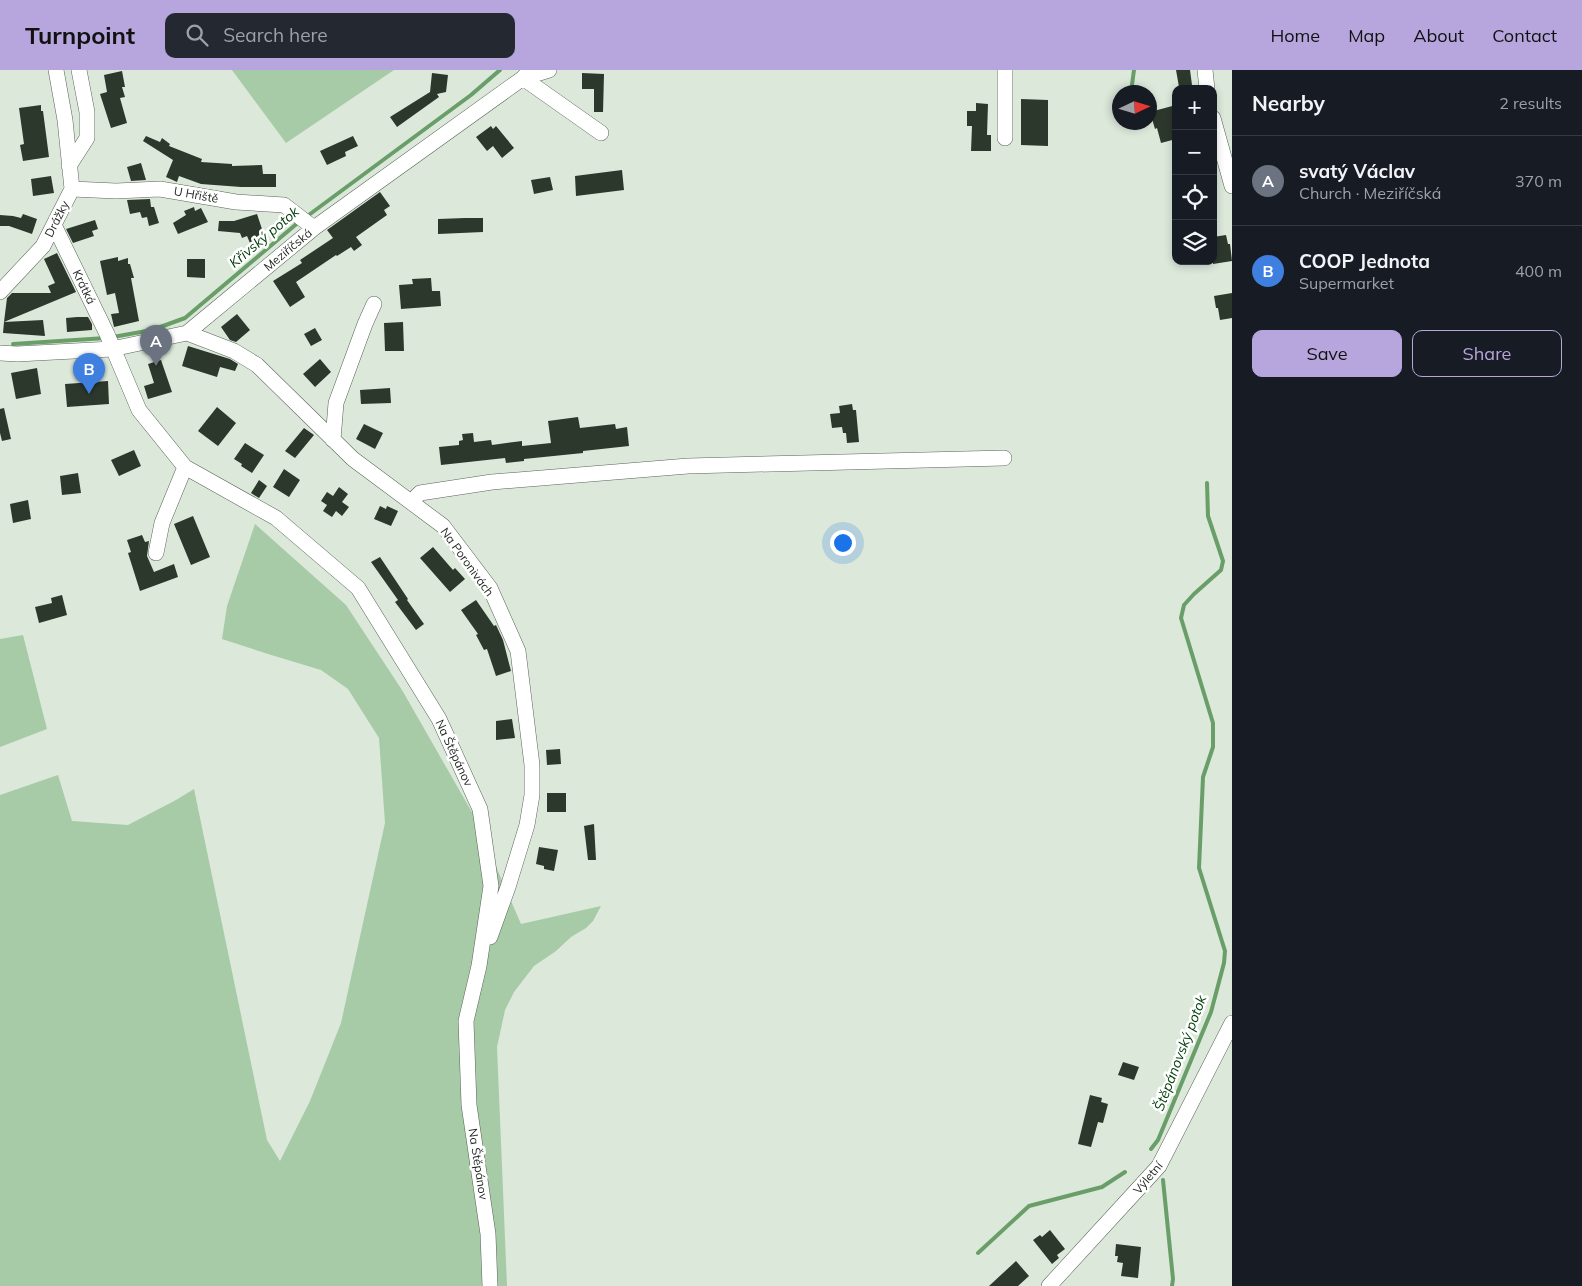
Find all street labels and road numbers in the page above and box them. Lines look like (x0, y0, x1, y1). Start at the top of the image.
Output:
street label: U Hřiště (173, 183, 219, 206)
street label: Drážky (41, 197, 72, 240)
street label: Meziříčská (260, 225, 315, 274)
street label: Krátká (70, 267, 99, 307)
street label: Na Poronivách (437, 524, 497, 599)
street label: Na Štěpánov (432, 717, 477, 789)
street label: Na Štěpánov (465, 1127, 492, 1201)
street label: Výletní (1130, 1157, 1166, 1197)

